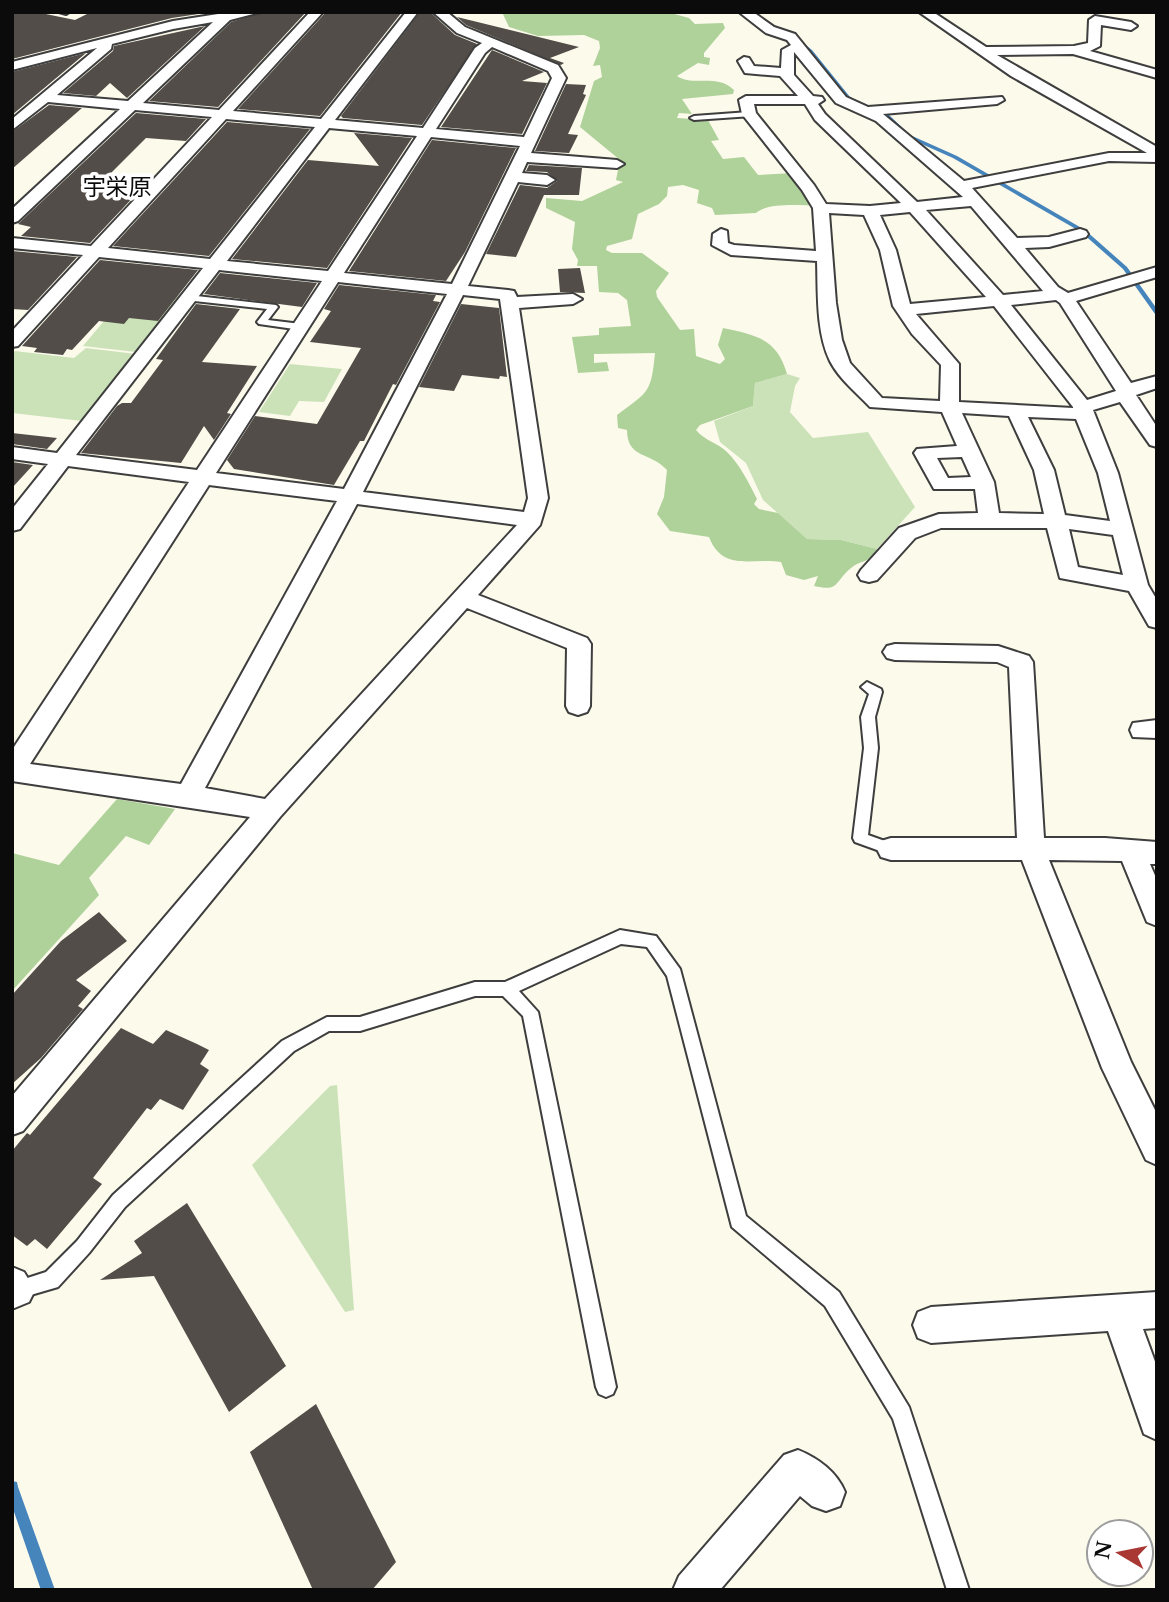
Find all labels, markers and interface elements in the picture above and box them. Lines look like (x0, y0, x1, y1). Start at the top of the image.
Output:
district label: 宇栄原 (83, 173, 152, 201)
north arrow (1085, 1518, 1155, 1588)
text: N (1091, 1539, 1117, 1561)

